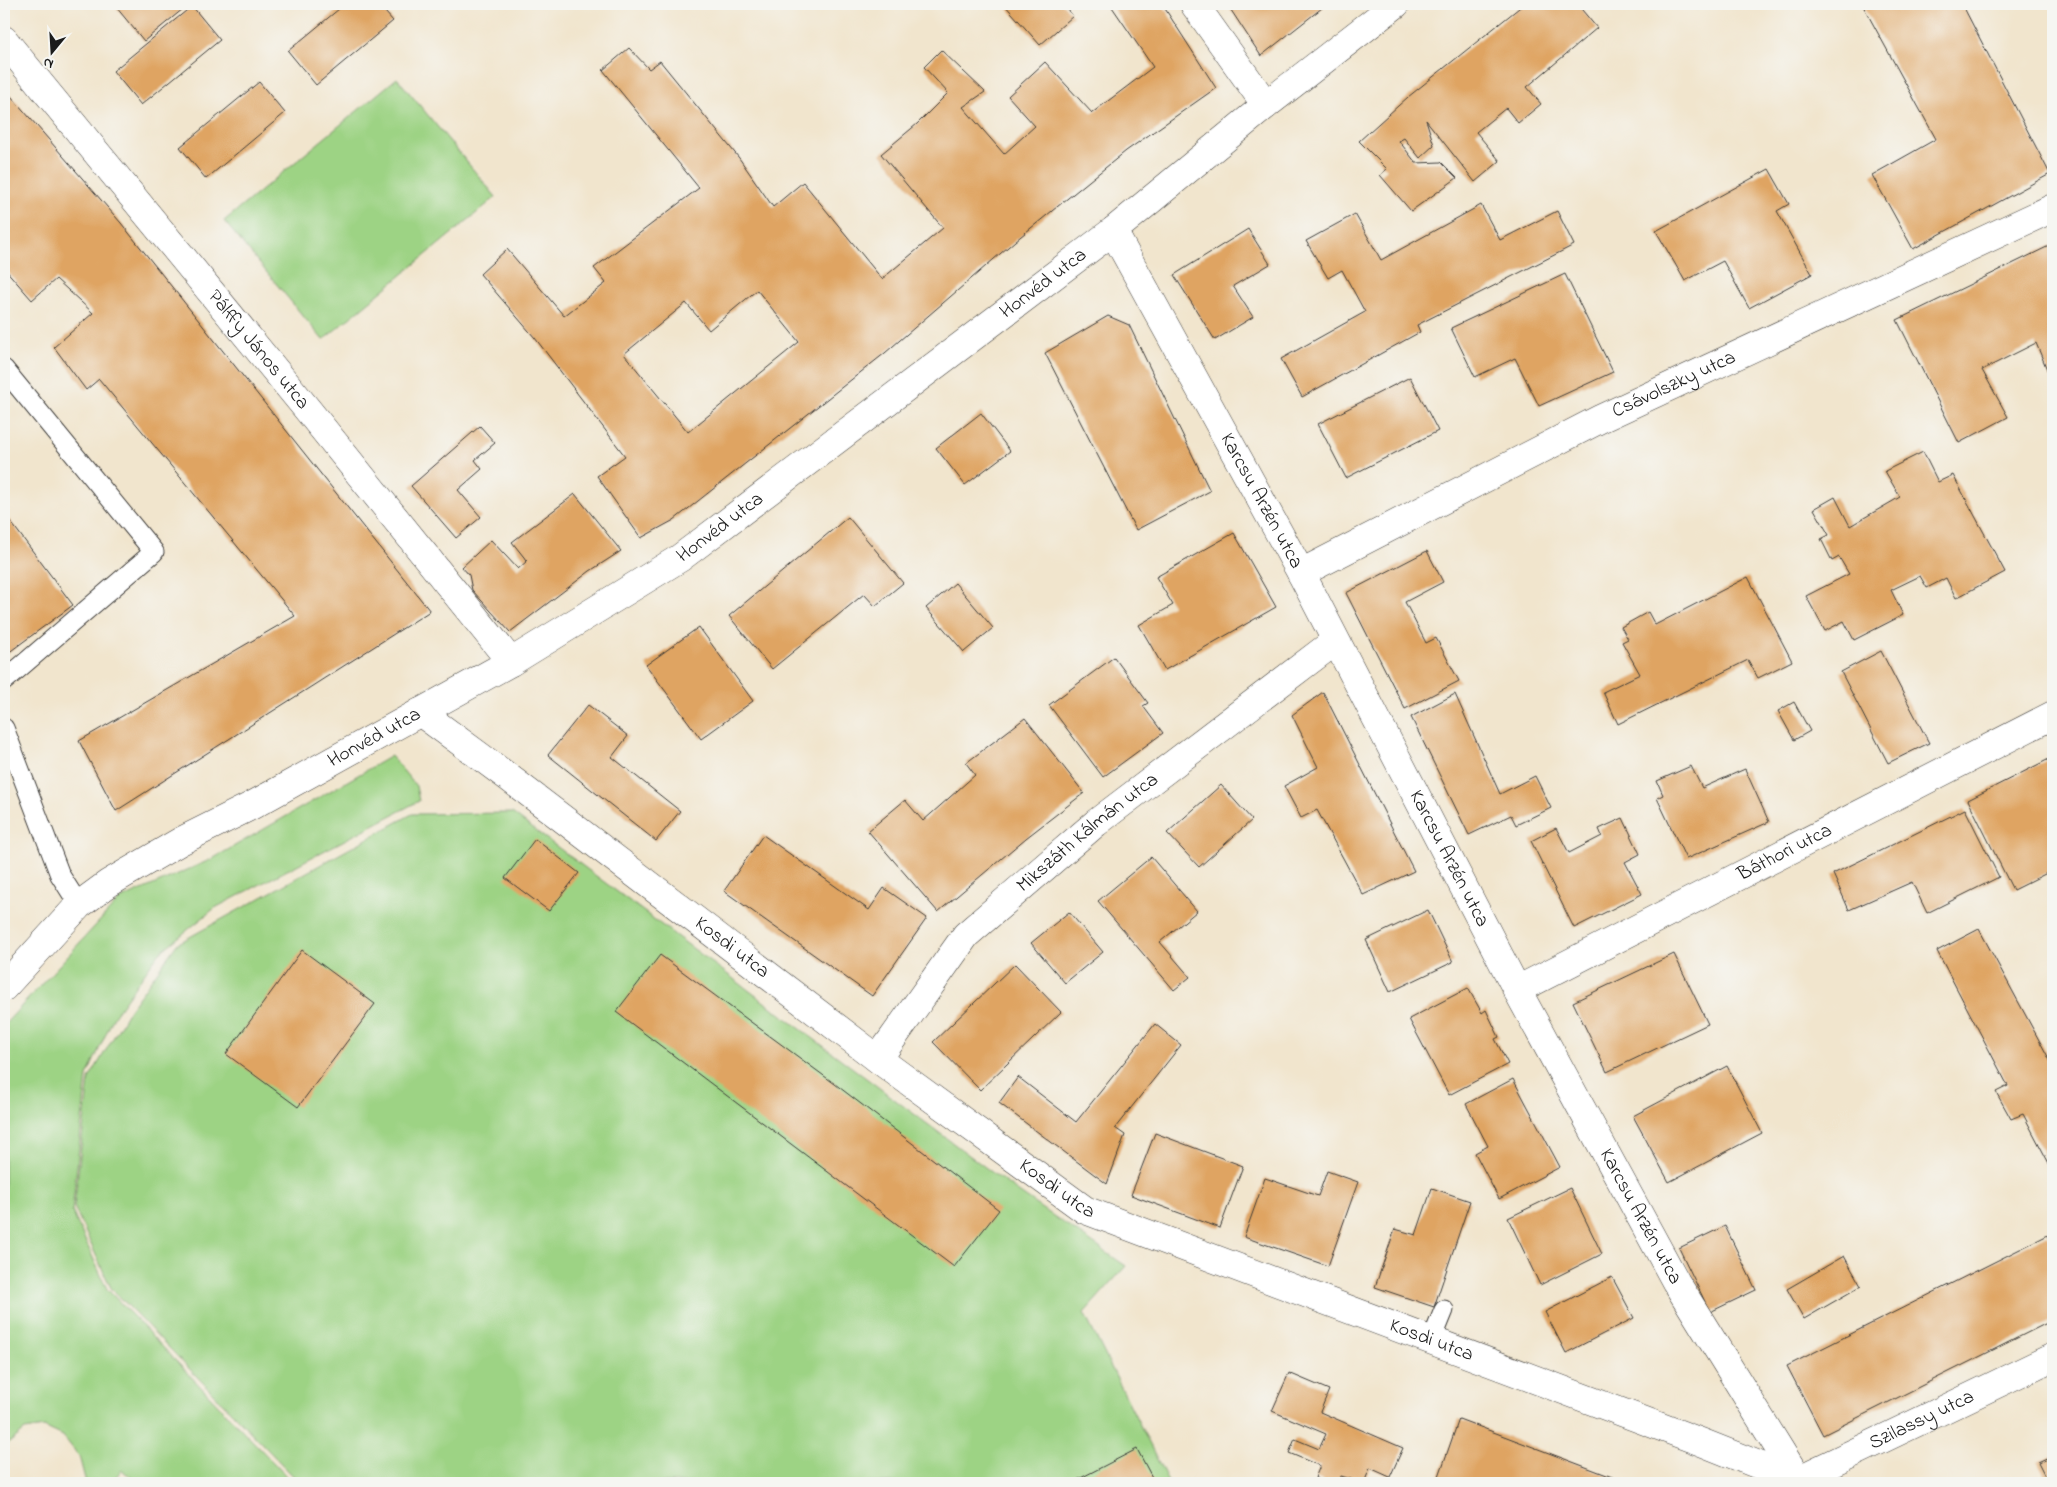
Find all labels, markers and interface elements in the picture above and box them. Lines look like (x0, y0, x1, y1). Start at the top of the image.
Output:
north arrow (28, 28, 78, 78)
text: N (41, 51, 56, 74)
street label: Honvéd utca (994, 241, 1093, 326)
street label: Pálffy János utca (200, 284, 317, 416)
street label: Csávolszky utca (1607, 343, 1741, 426)
street label: Karcsu Arzén utca (1212, 428, 1310, 574)
street label: Honvéd utca (671, 485, 770, 570)
street label: Honvéd utca (322, 700, 426, 775)
street label: Mikszáth Kálmán utca (1010, 766, 1165, 900)
street label: Karcsu Arzén utca (1401, 785, 1497, 932)
street label: Báthori utca (1732, 816, 1837, 889)
street label: Kosdi utca (688, 909, 776, 986)
street label: Karcsu Arzén utca (1592, 1144, 1689, 1290)
street label: Kosdi utca (1013, 1152, 1099, 1227)
street label: Kosdi utca (1385, 1311, 1478, 1370)
street label: Szilassy utca (1864, 1383, 1979, 1458)

